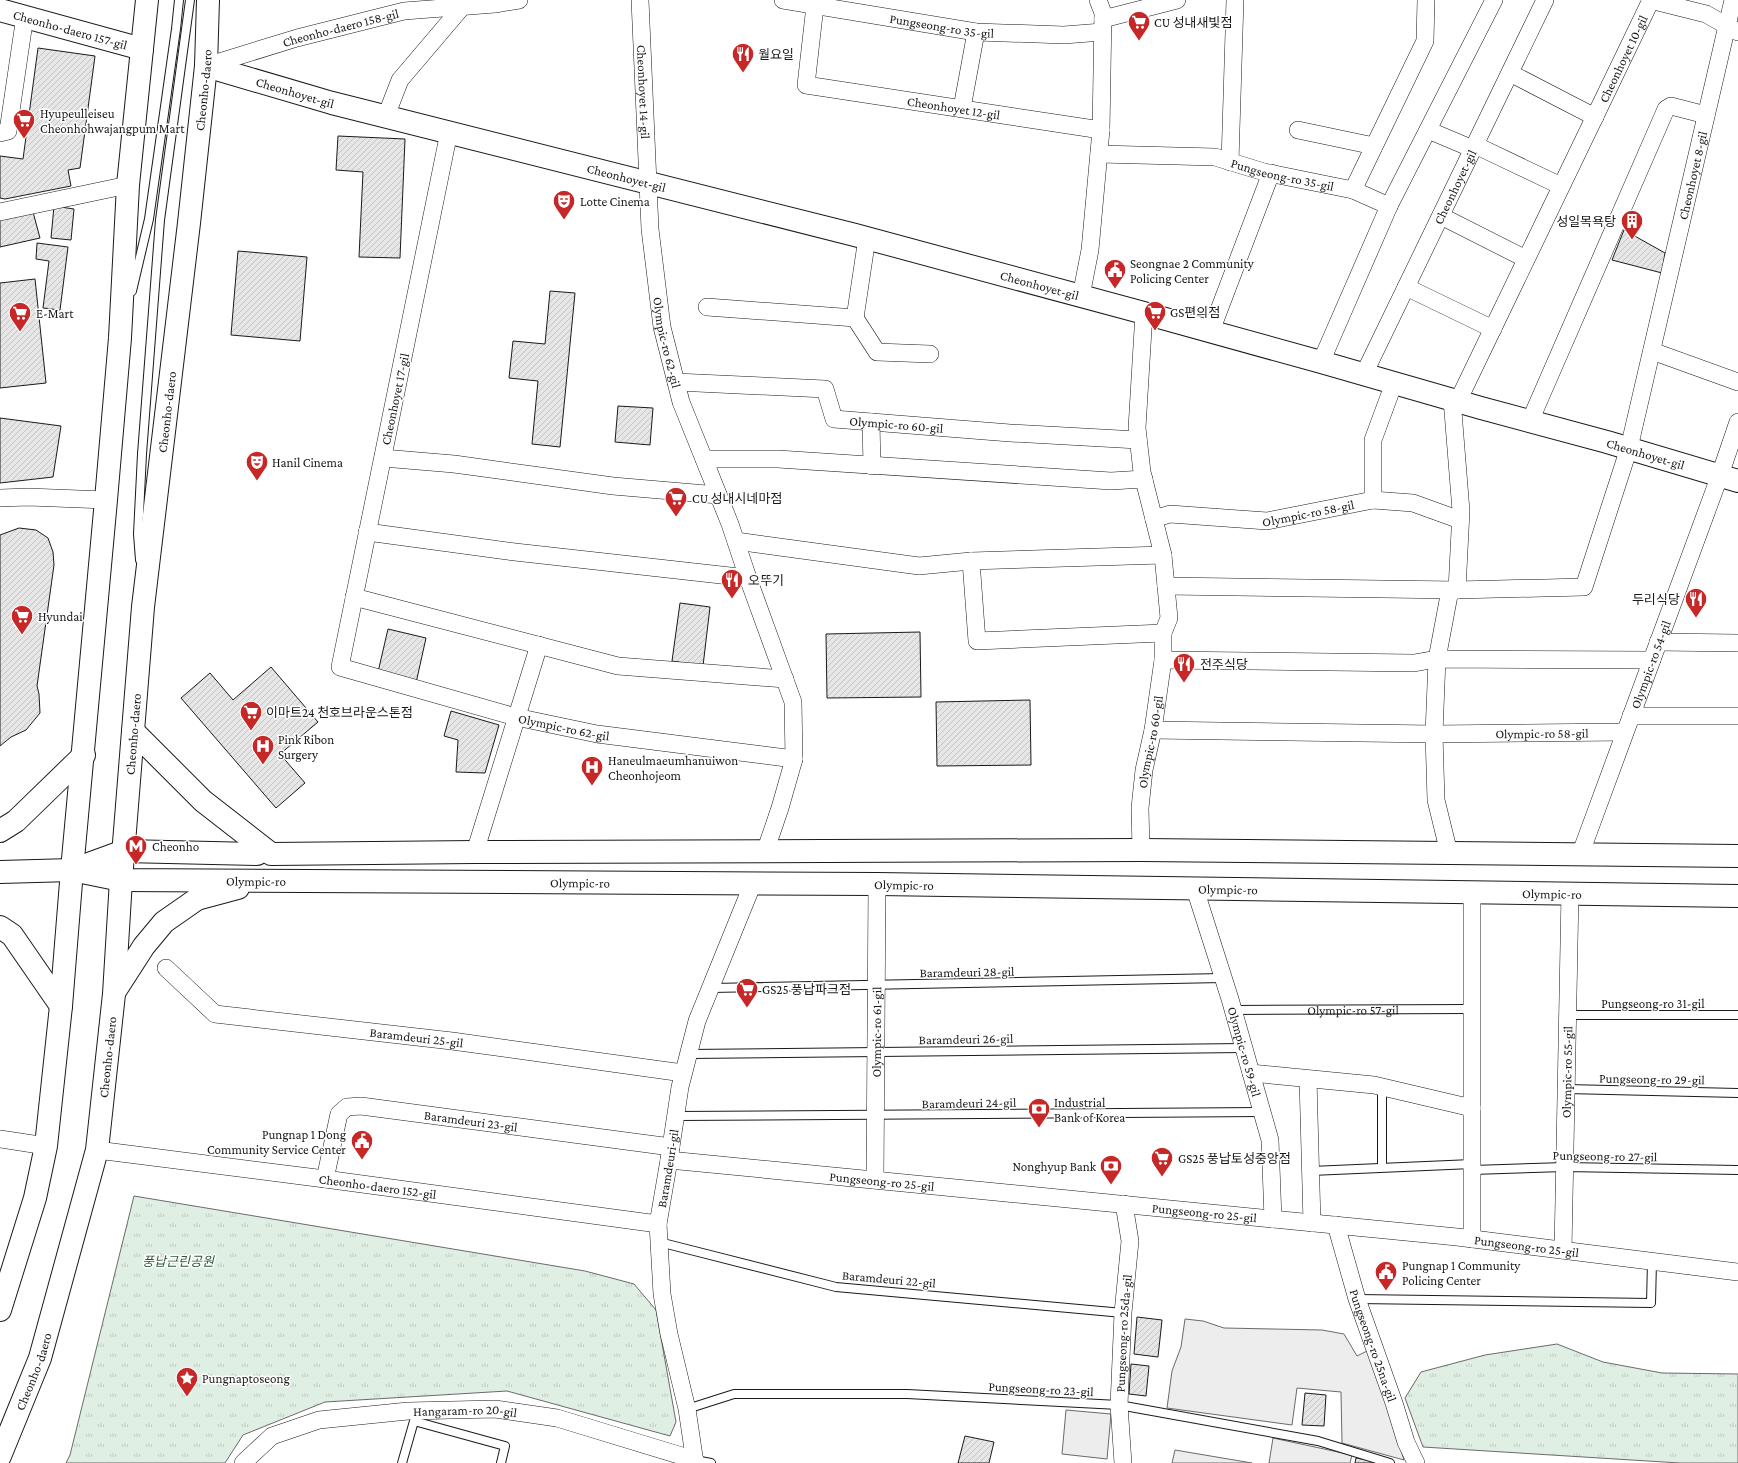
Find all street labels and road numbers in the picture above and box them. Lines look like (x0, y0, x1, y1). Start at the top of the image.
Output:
street label: Cheonho-daero 158-gil (280, 5, 401, 50)
street label: Cheonho-daero 157-gil (12, 6, 130, 52)
street label: Pungseong-ro 35-gil (889, 10, 995, 40)
street label: Cheonhoyet 10-gil (1595, 12, 1650, 105)
street label: Cheonhoyet 14-gil (634, 44, 654, 140)
street label: Cheonho-daero (192, 49, 214, 132)
street label: Cheonhoyet-gil (254, 74, 336, 111)
street label: Cheonhoyet 12-gil (906, 93, 1002, 122)
street label: Cheonhoyet 8-gil (1675, 129, 1710, 221)
street label: Cheonhoyet-gil (1430, 147, 1479, 226)
street label: Pungseong-ro 35-gil (1229, 155, 1336, 194)
street label: Cheonhoyet-gil (585, 160, 668, 195)
street label: Cheonhoyet-gil (999, 267, 1081, 303)
street label: Olympic-ro 62-gil (651, 296, 685, 390)
street label: Cheonhoyet 17-gil (378, 351, 412, 446)
street label: Cheonho-daero (154, 370, 179, 453)
street label: Olympic-ro 60-gil (849, 413, 944, 435)
street label: Cheonhoyet-gil (1605, 435, 1687, 472)
street label: Olympic-ro 58-gil (1262, 496, 1356, 529)
street label: Olympic-ro 54-gil (1627, 618, 1673, 711)
street label: Cheonho-daero (122, 693, 144, 775)
street label: Olympic-ro 60-gil (1135, 694, 1165, 789)
street label: Olympic-ro 62-gil (517, 710, 611, 743)
street label: Olympic-ro 58-gil (1495, 725, 1589, 741)
street label: Olympic-ro (226, 873, 286, 888)
street label: Olympic-ro (550, 875, 610, 890)
street label: Olympic-ro (874, 876, 934, 892)
street label: Olympic-ro (1198, 881, 1258, 897)
street label: Olympic-ro (1522, 885, 1582, 901)
street label: Baramdeuri 28-gil (919, 964, 1015, 980)
street label: Olympic-ro 61-gil (868, 986, 884, 1078)
street label: Pungseong-ro 31-gil (1601, 996, 1705, 1011)
street label: Olympic-ro 57-gil (1307, 1002, 1399, 1017)
street label: Olympic-ro 59-gil (1225, 1005, 1265, 1099)
street label: Cheonho-daero (95, 1016, 119, 1099)
street label: Baramdeuri 25-gil (369, 1024, 465, 1050)
street label: Olympic-ro 55-gil (1558, 1025, 1575, 1118)
street label: Baramdeuri 26-gil (919, 1031, 1014, 1047)
street label: Pungseong-ro 29-gil (1599, 1071, 1706, 1087)
street label: Baramdeuri 24-gil (922, 1095, 1017, 1111)
street label: Baramdeuri 23-gil (423, 1107, 519, 1134)
street label: Baramdeuri-gil (653, 1127, 681, 1209)
street label: Pungseong-ro 27-gil (1553, 1148, 1658, 1164)
street label: Pungseong-ro 25-gil (829, 1168, 936, 1193)
street label: Cheonho-daero 152-gil (318, 1171, 438, 1202)
street label: Pungseong-ro 25-gil (1151, 1200, 1258, 1225)
street label: Pungseong-ro 25-gil (1474, 1232, 1580, 1260)
street label: Baramdeuri 22-gil (842, 1267, 937, 1291)
street label: Pungseong-ro 25da-gil (1112, 1273, 1134, 1393)
street label: Pungseong-ro 25na-gil (1347, 1287, 1401, 1404)
street label: Cheonho-daero (12, 1331, 54, 1412)
street label: Pungseong-ro 23-gil (988, 1379, 1095, 1399)
street label: Hangaram-ro 20-gil (413, 1401, 519, 1420)

